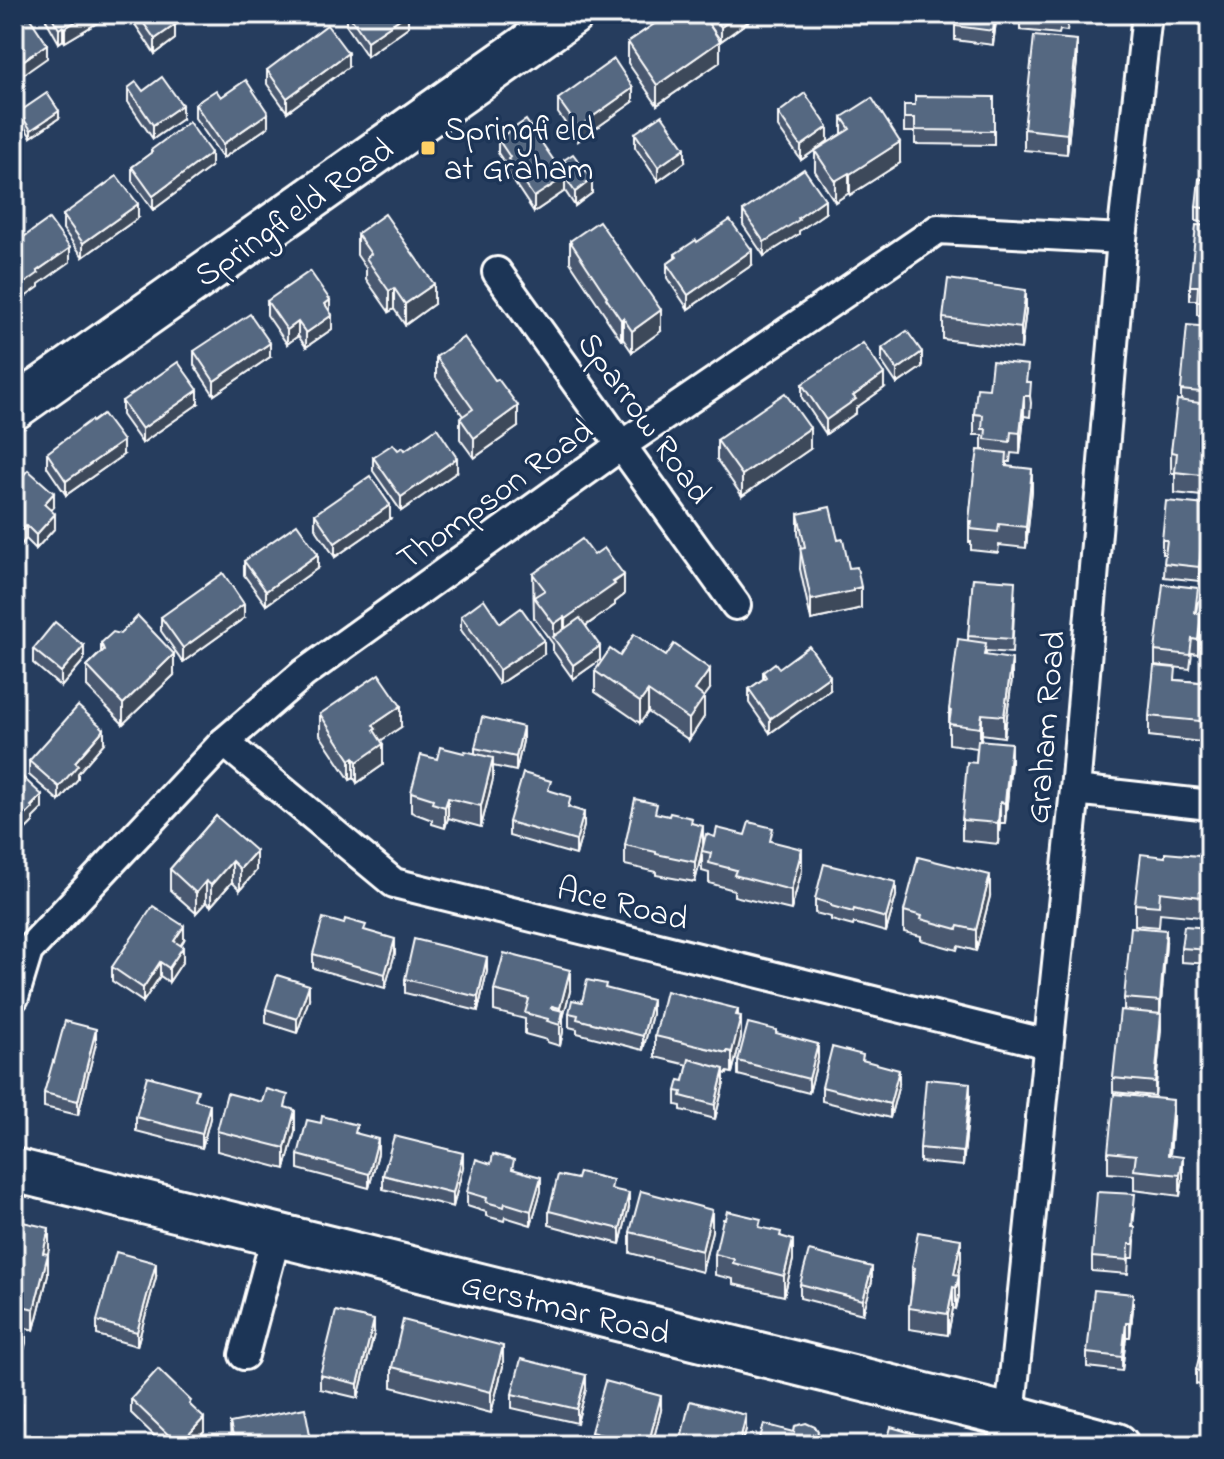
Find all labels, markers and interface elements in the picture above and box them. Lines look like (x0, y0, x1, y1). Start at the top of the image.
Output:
place label: Springfield at Graham (444, 107, 595, 196)
street label: Springfield Road (185, 127, 405, 302)
marker: Springfield at Graham (419, 139, 437, 157)
street label: Sparrow Road (563, 323, 722, 516)
street label: Thompson Road (388, 408, 605, 585)
street label: Graham Road (1015, 629, 1081, 826)
street label: Ace Road (551, 865, 693, 946)
street label: Gerstmar Road (455, 1261, 675, 1361)

